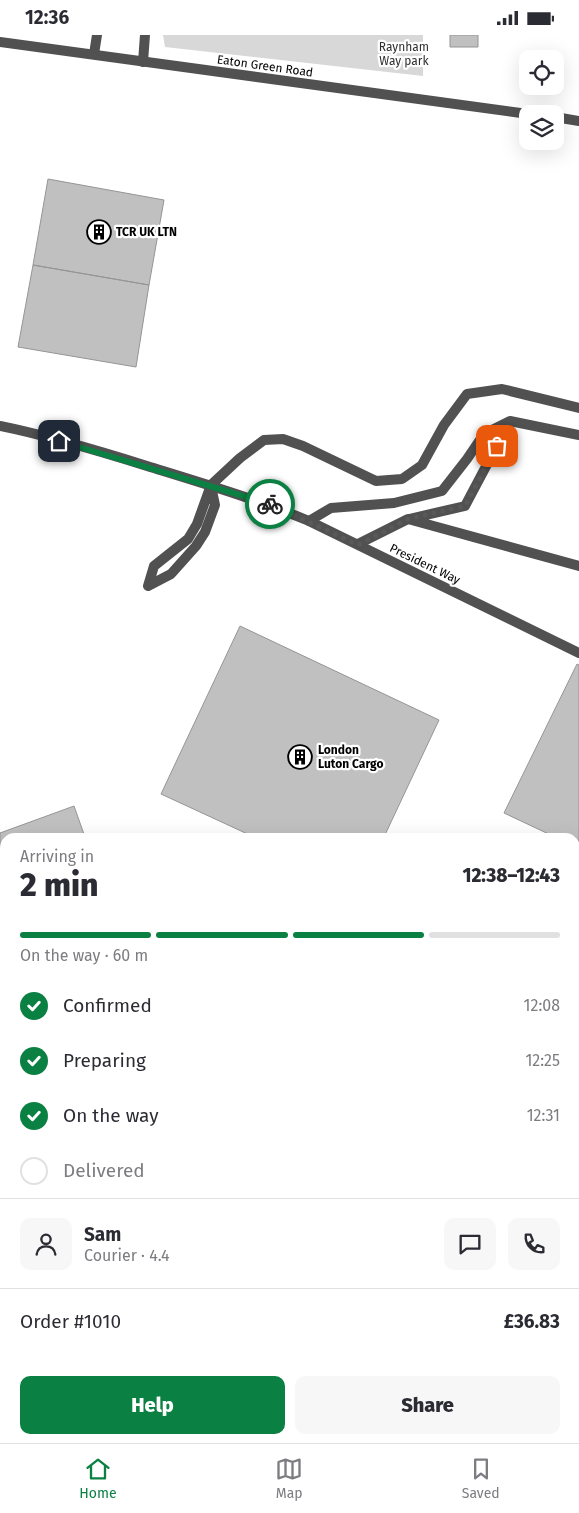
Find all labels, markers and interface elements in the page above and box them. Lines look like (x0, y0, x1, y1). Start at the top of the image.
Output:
text: 12:36 (25, 6, 69, 29)
park label: Raynham Way park (379, 40, 430, 68)
map controls (519, 50, 564, 150)
button: locate (519, 50, 564, 95)
street label: Eaton Green Road (216, 52, 314, 80)
button: layers (519, 105, 564, 150)
building icon: TCR UK LTN (86, 219, 112, 245)
place label: TCR UK LTN (116, 225, 177, 239)
pin (38, 420, 80, 462)
pin (476, 425, 518, 467)
icon: home (45, 427, 73, 455)
icon: bag (483, 432, 511, 460)
courier (245, 479, 295, 529)
icon: bike (256, 490, 284, 518)
street label: President Way (388, 541, 463, 587)
place label: London Luton Cargo (318, 743, 383, 771)
building icon: London Luton Cargo (287, 744, 313, 770)
text: Arriving in (20, 847, 94, 866)
text: 12:38–12:43 (462, 864, 560, 887)
text: 2 min (20, 866, 98, 904)
text: On the way · 60 m (20, 946, 148, 965)
icon: check (20, 992, 48, 1020)
text: Confirmed (63, 994, 152, 1017)
text: 12:08 (524, 996, 560, 1015)
icon: check (20, 1047, 48, 1075)
text: Preparing (63, 1049, 146, 1072)
text: 12:25 (525, 1051, 560, 1070)
icon: check (20, 1102, 48, 1130)
text: On the way (63, 1104, 159, 1127)
text: 12:31 (527, 1106, 560, 1125)
text: Delivered (63, 1159, 145, 1182)
button: person (20, 1218, 72, 1270)
button: chat (444, 1218, 496, 1270)
button: phone (508, 1218, 560, 1270)
text: Sam (84, 1223, 121, 1246)
text: Courier · 4.4 (84, 1246, 170, 1265)
text: Order #1010 (20, 1310, 121, 1333)
text: £36.83 (504, 1310, 560, 1333)
button: Help (20, 1376, 285, 1434)
button: Share (295, 1376, 560, 1434)
tab: Home (79, 1455, 117, 1502)
tab: Map (275, 1455, 303, 1502)
tab: Saved (462, 1455, 500, 1502)

